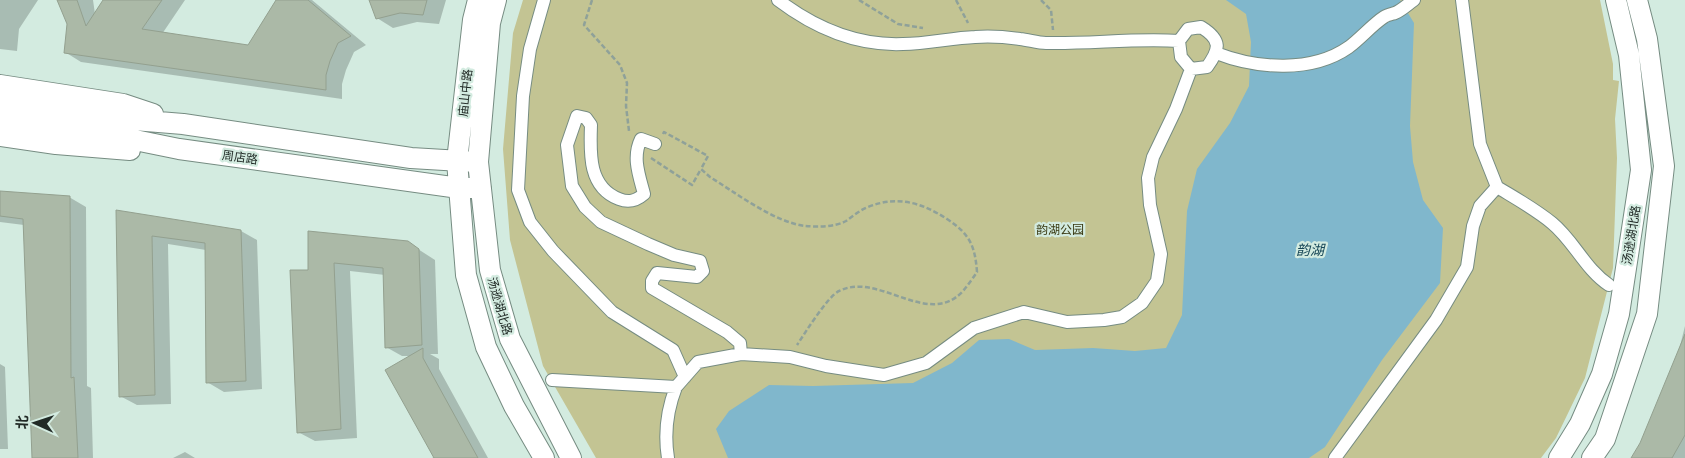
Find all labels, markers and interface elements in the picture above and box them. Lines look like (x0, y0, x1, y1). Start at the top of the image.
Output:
street label: 庙山中路 (454, 68, 476, 118)
street label: 周店路 (221, 146, 259, 168)
street label: 汤逊湖北路 (1618, 204, 1644, 266)
park label: 韵湖公园 (1036, 221, 1084, 238)
water label: 韵湖 (1296, 240, 1326, 259)
street label: 汤逊湖北路 (484, 275, 516, 337)
north arrow (10, 398, 60, 448)
text: 北 (12, 415, 31, 430)

